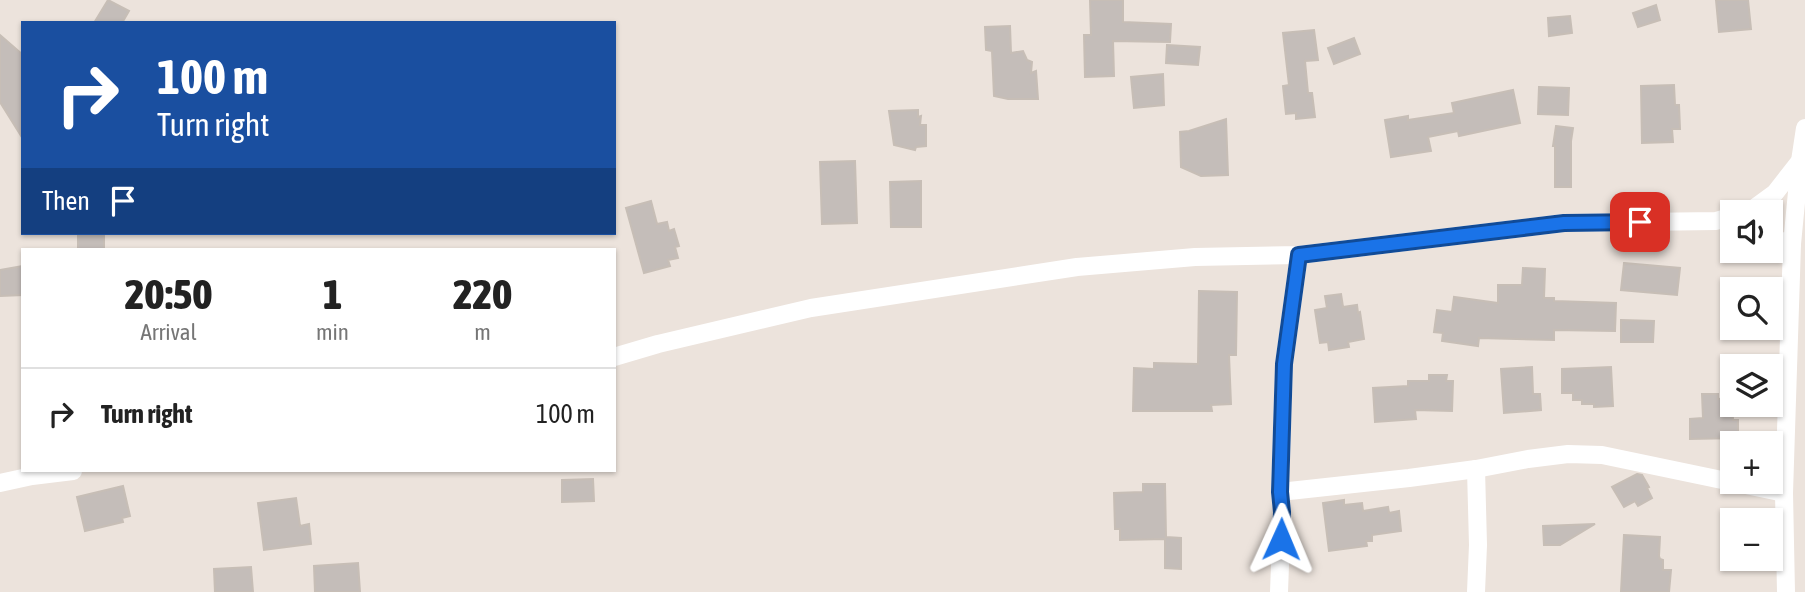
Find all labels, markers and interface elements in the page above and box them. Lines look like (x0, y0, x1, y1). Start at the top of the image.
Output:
text: 100 m (157, 48, 268, 104)
icon: right (42, 49, 133, 140)
text: Turn right (157, 106, 270, 143)
icon: arrive (104, 182, 142, 220)
text: Then (42, 186, 90, 216)
pin (1610, 192, 1670, 252)
map controls (1720, 200, 1783, 571)
button: sound (1720, 200, 1783, 263)
icon: arrive (1621, 203, 1659, 241)
text: 20:50 (125, 270, 212, 318)
text: 1 (323, 270, 342, 318)
text: 220 (453, 270, 512, 318)
button: search (1720, 277, 1783, 340)
text: Arrival (140, 319, 197, 345)
text: min (316, 319, 349, 345)
text: m (474, 319, 491, 345)
button: layers (1720, 354, 1783, 417)
icon: right (42, 395, 80, 433)
text: Turn right (101, 399, 192, 429)
text: 100 m (536, 399, 595, 429)
button: + (1720, 431, 1783, 494)
position arrow (1244, 502, 1318, 576)
button: − (1720, 508, 1783, 571)

